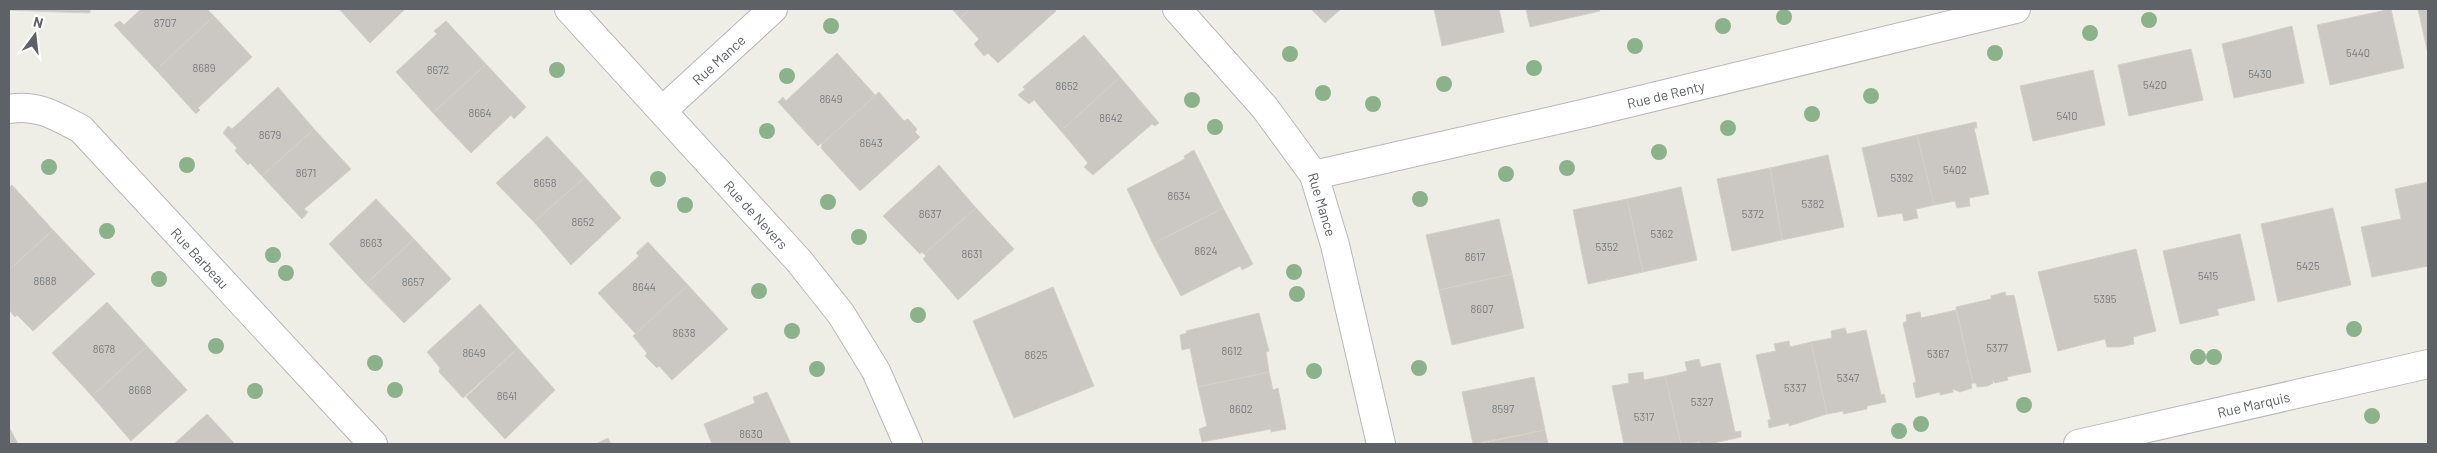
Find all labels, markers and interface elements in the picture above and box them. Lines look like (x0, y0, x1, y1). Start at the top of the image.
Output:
north arrow (10, 10, 60, 60)
text: N (32, 13, 45, 31)
house number: 8707 (154, 16, 176, 29)
street label: Rue Mance (688, 31, 748, 88)
house number: 5440 (2346, 46, 2370, 59)
house number: 8689 (193, 61, 216, 74)
house number: 8672 (427, 63, 449, 76)
house number: 5430 (2248, 67, 2272, 80)
street label: Rue de Renty (1625, 76, 1707, 112)
house number: 5420 (2143, 78, 2167, 91)
house number: 8652 (1056, 79, 1079, 92)
house number: 8649 (819, 92, 843, 105)
house number: 8664 (468, 106, 492, 119)
house number: 5410 (2057, 109, 2077, 122)
house number: 8642 (1099, 111, 1123, 124)
house number: 8679 (259, 128, 281, 141)
house number: 8643 (859, 136, 883, 149)
house number: 5402 (1943, 163, 1967, 176)
house number: 8671 (296, 166, 316, 179)
street label: Rue Mance (1305, 170, 1340, 238)
house number: 5392 (1891, 171, 1914, 184)
house number: 8658 (534, 176, 557, 189)
street label: Rue de Nevers (721, 177, 792, 252)
house number: 8634 (1167, 189, 1191, 202)
house number: 5382 (1802, 197, 1825, 210)
house number: 8637 (919, 207, 941, 220)
house number: 5372 (1742, 207, 1764, 220)
house number: 8652 (572, 215, 595, 228)
street label: Rue Barbeau (168, 224, 233, 292)
house number: 5362 (1651, 227, 1674, 240)
house number: 8663 (360, 236, 382, 249)
house number: 5352 (1596, 240, 1619, 253)
house number: 8624 (1194, 244, 1218, 257)
house number: 8631 (962, 247, 982, 260)
house number: 8617 (1465, 250, 1485, 263)
house number: 5425 (2296, 259, 2320, 272)
house number: 5415 (2198, 269, 2218, 282)
house number: 8688 (34, 274, 57, 287)
house number: 8657 (402, 275, 424, 288)
house number: 8644 (632, 280, 656, 293)
house number: 5395 (2094, 292, 2117, 305)
house number: 8607 (1471, 302, 1493, 315)
house number: 8638 (673, 326, 696, 339)
house number: 5377 (1986, 341, 2008, 354)
house number: 8678 (93, 342, 115, 355)
house number: 8612 (1222, 344, 1243, 357)
house number: 8649 (462, 346, 486, 359)
house number: 5367 (1927, 347, 1949, 360)
house number: 8625 (1025, 348, 1048, 361)
house number: 5347 (1837, 371, 1859, 384)
house number: 5337 (1784, 381, 1806, 394)
house number: 8668 (129, 383, 152, 396)
street label: Rue Marquis (2215, 387, 2292, 420)
house number: 8641 (497, 389, 517, 402)
house number: 5327 (1691, 395, 1713, 408)
house number: 8602 (1229, 402, 1253, 415)
house number: 8597 (1492, 402, 1514, 415)
house number: 5317 (1634, 410, 1654, 423)
house number: 8630 (739, 427, 763, 440)

